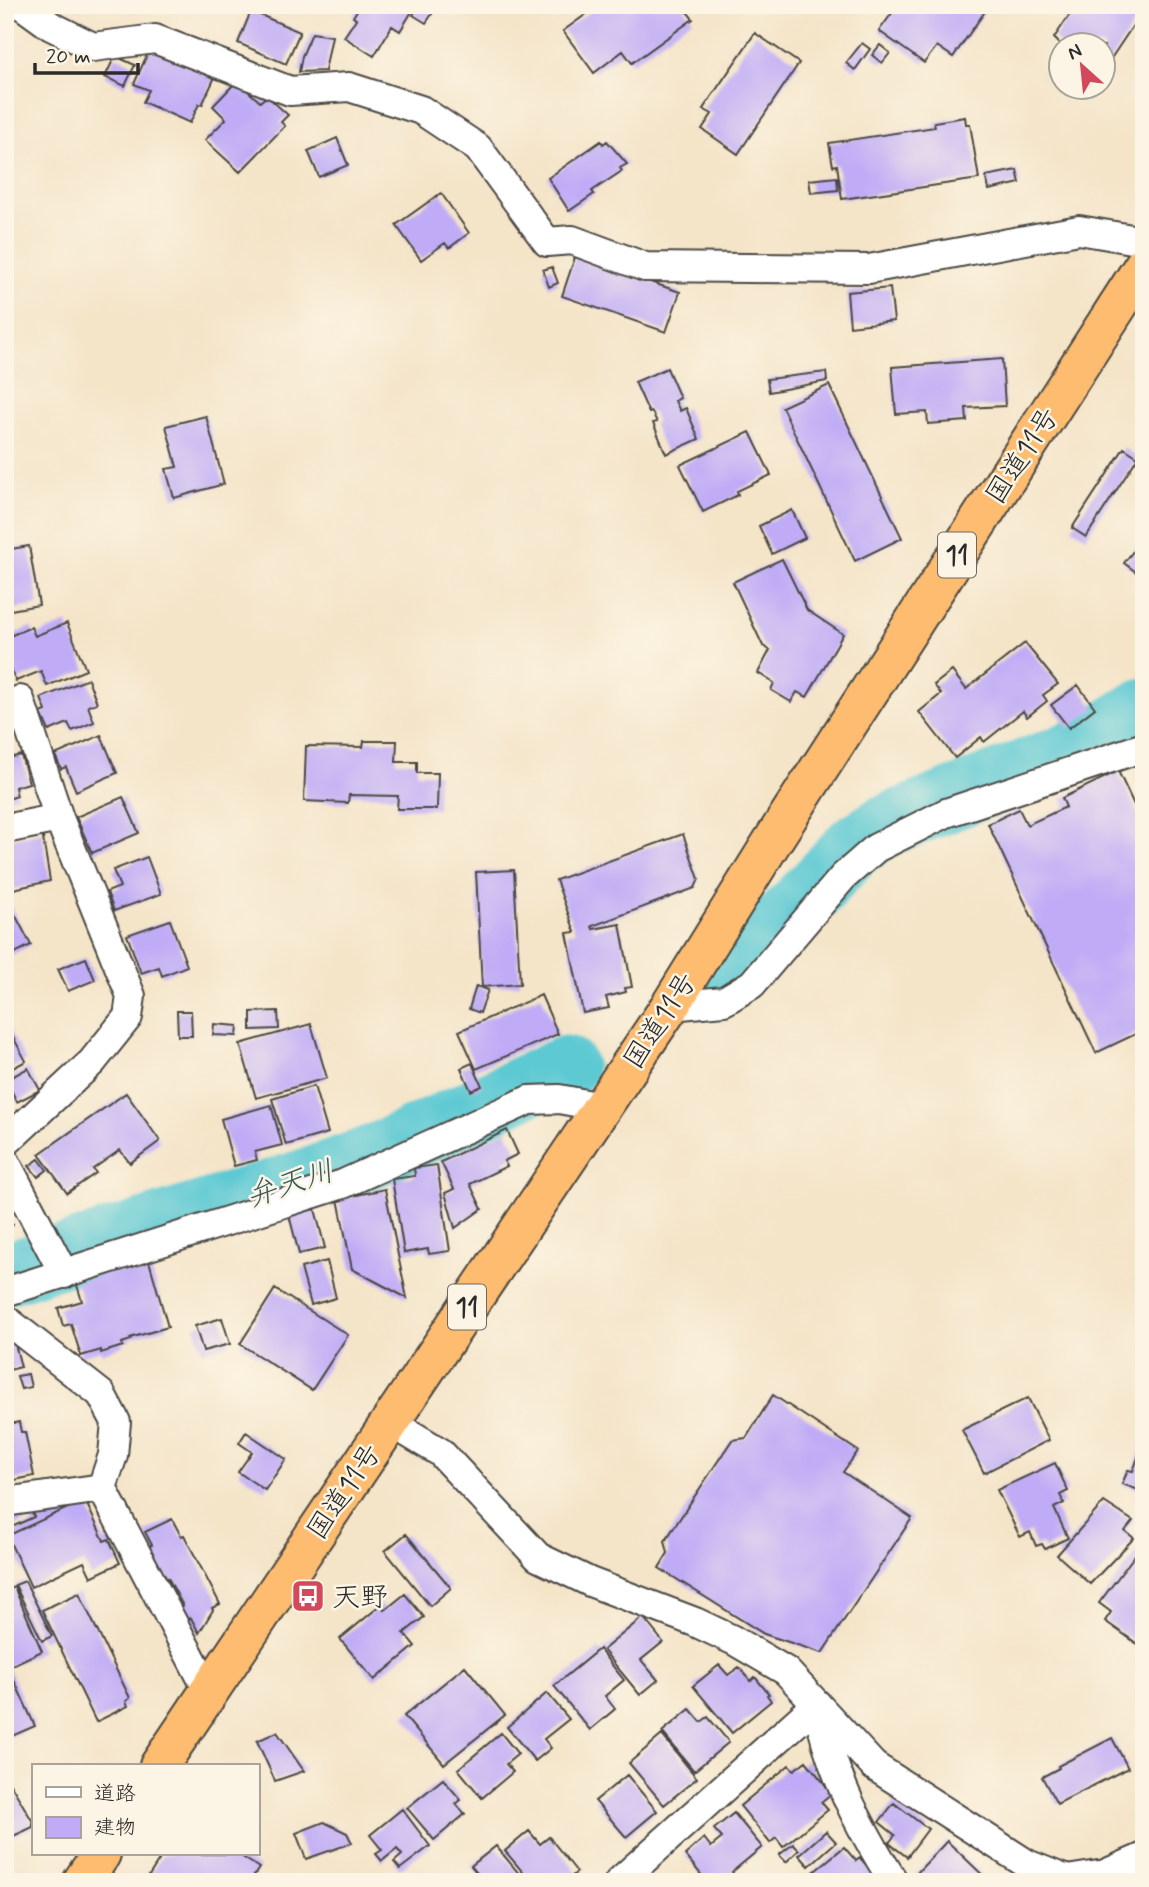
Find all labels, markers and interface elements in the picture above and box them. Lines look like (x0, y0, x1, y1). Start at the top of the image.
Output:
scale bar (35, 32, 138, 76)
north arrow (1048, 32, 1118, 102)
text: N (1064, 38, 1086, 66)
text: 20 m (46, 43, 91, 71)
street label: 国道11号 (978, 401, 1068, 512)
road number: 11 (938, 533, 976, 578)
street label: 国道11号 (616, 966, 706, 1077)
water label: 弁天川 (242, 1152, 339, 1217)
road number: 11 (448, 1284, 486, 1330)
street label: 国道11号 (299, 1437, 391, 1548)
bus stop icon: 天野 (289, 1577, 327, 1615)
place label: 天野 (332, 1580, 388, 1617)
legend (32, 1764, 259, 1856)
text: 道路 (94, 1780, 136, 1808)
text: 建物 (94, 1814, 136, 1842)

